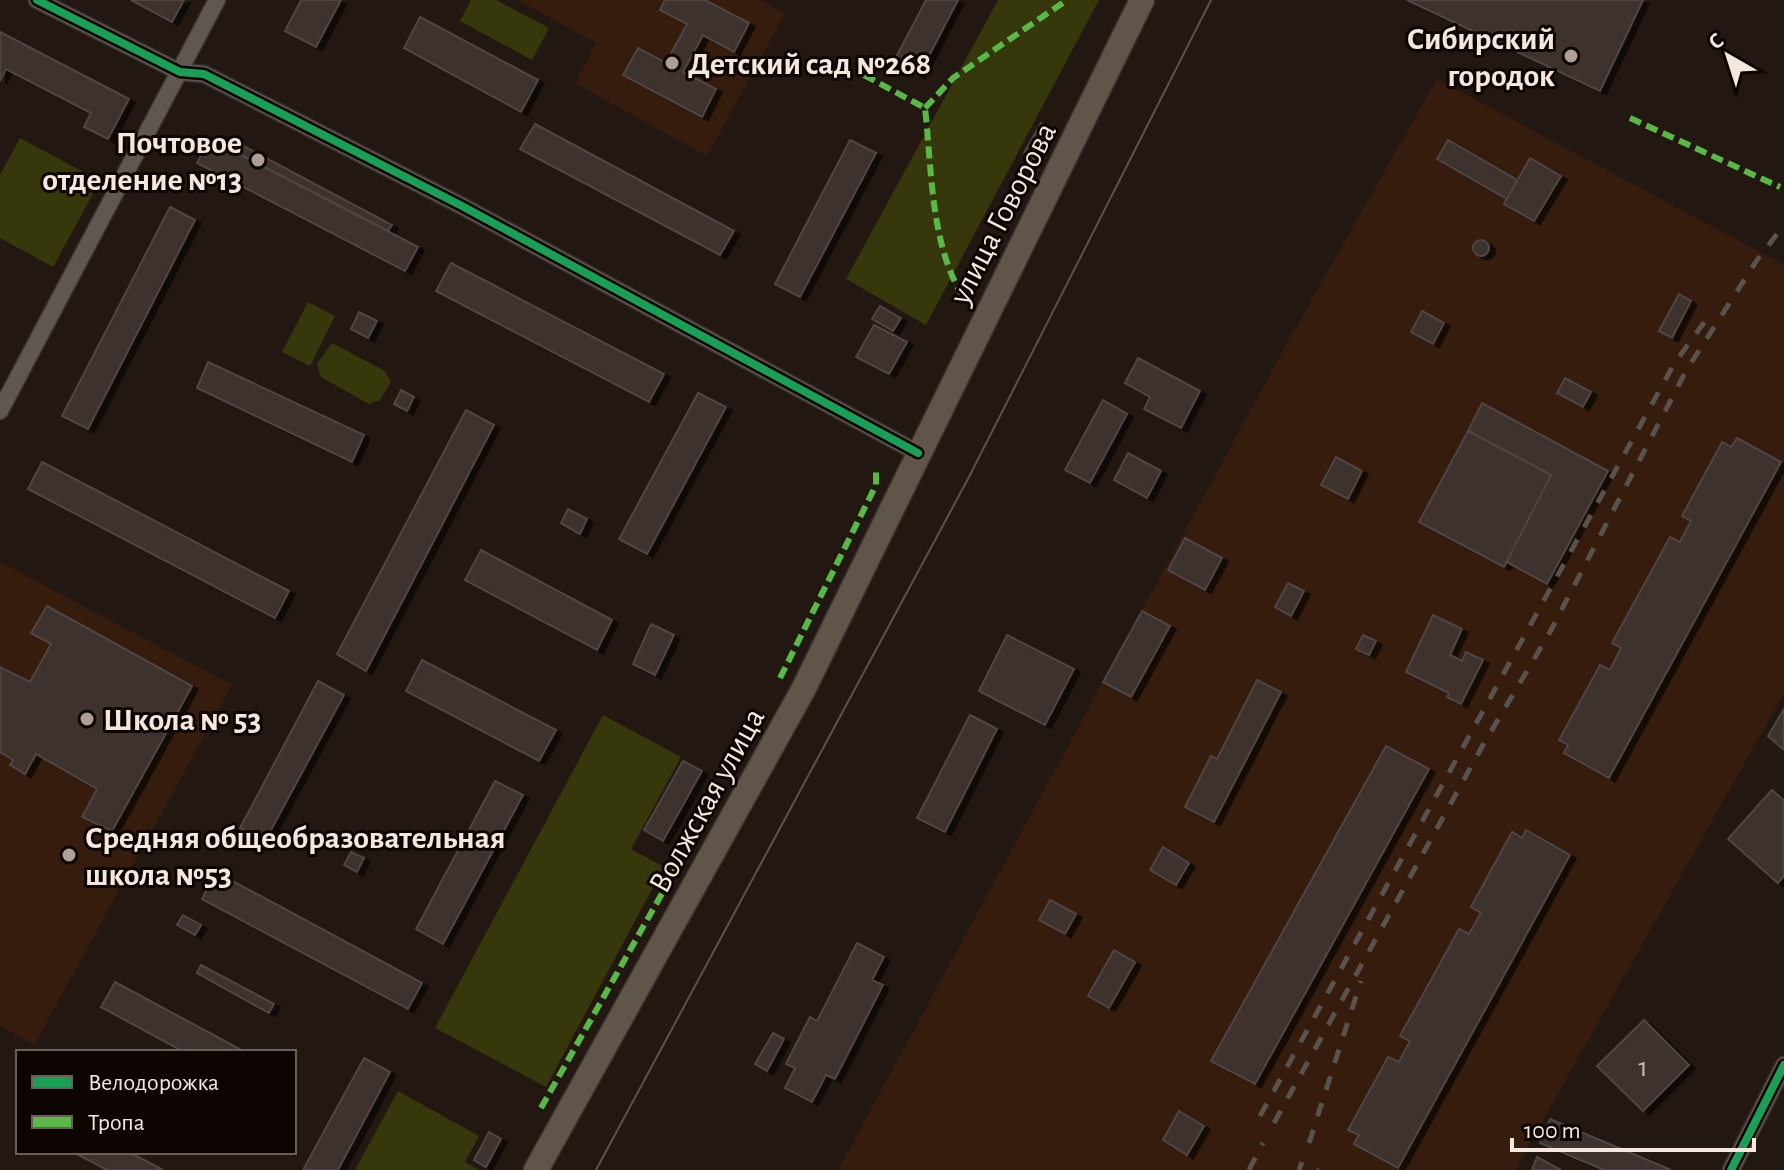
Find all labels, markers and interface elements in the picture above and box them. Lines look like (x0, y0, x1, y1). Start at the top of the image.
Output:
north arrow (1688, 16, 1768, 96)
place label: Сибирский городок (1407, 23, 1555, 92)
text: С (1704, 29, 1728, 54)
marker: Сибирский городок (1562, 47, 1580, 65)
place label: Детский сад №268 (688, 48, 931, 80)
marker: Детский сад №268 (663, 54, 681, 72)
street label: улица Говорова (943, 118, 1062, 310)
place label: Почтовое отделение №13 (42, 127, 242, 196)
marker: Почтовое отделение №13 (249, 151, 267, 169)
street label: Волжская улица (643, 703, 771, 898)
place label: Школа № 53 (103, 704, 261, 736)
marker: Школа № 53 (78, 710, 96, 728)
place label: Средняя общеобразовательная школа №53 (85, 822, 505, 891)
marker: Средняя общеобразовательная школа №53 (60, 846, 78, 864)
legend (16, 1050, 296, 1154)
house number: 1 (1638, 1054, 1648, 1082)
text: Велодорожка (88, 1071, 219, 1095)
scale bar (1512, 1102, 1754, 1152)
text: Тропа (88, 1111, 145, 1135)
text: 100 m (1524, 1119, 1581, 1143)

